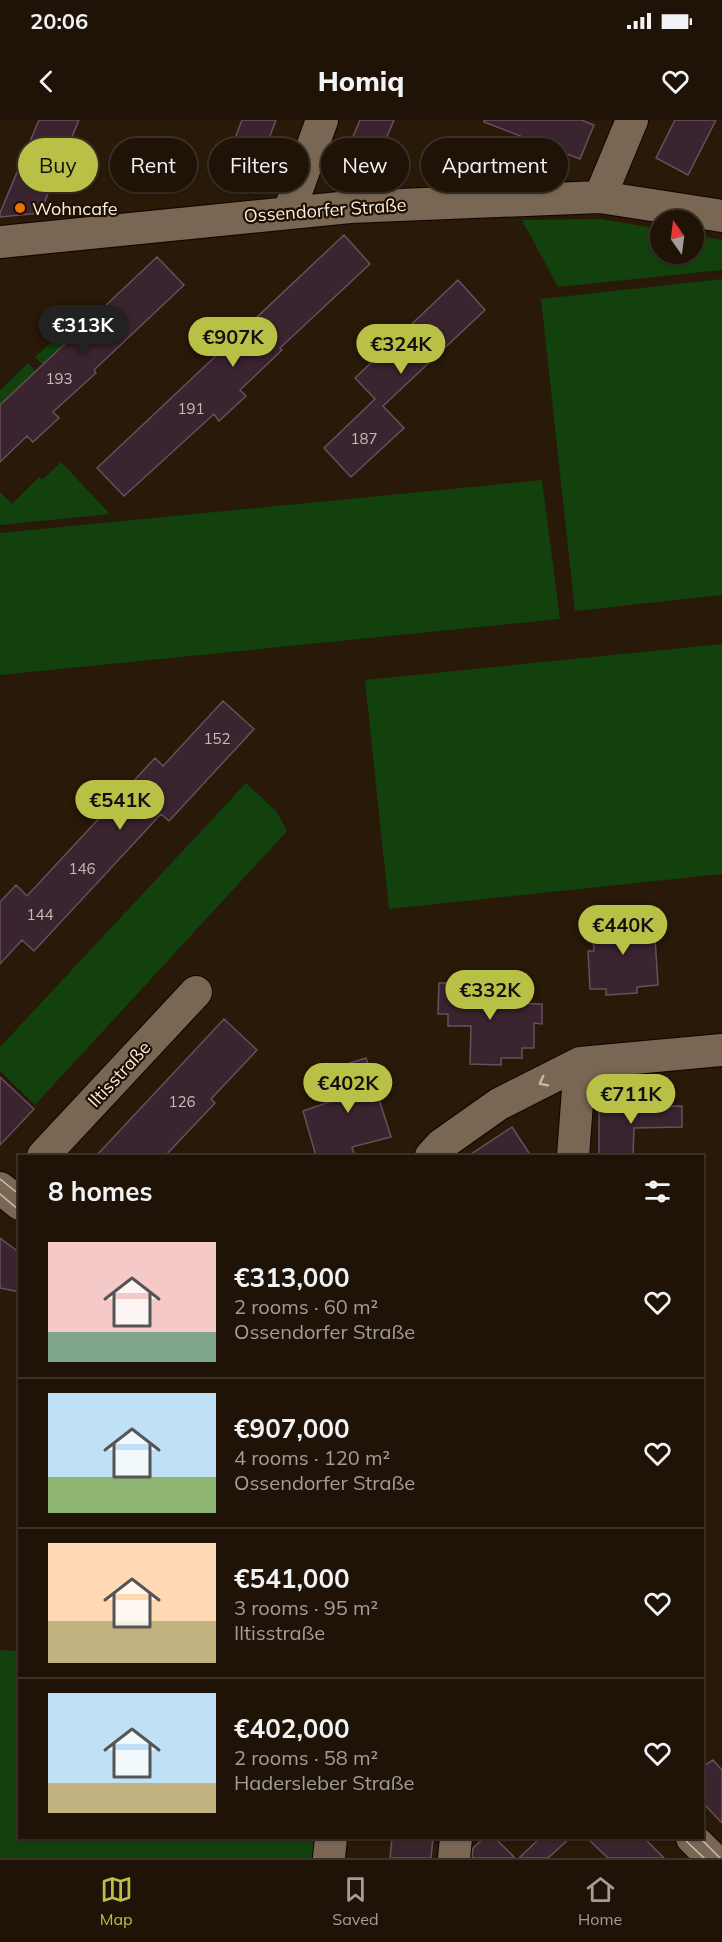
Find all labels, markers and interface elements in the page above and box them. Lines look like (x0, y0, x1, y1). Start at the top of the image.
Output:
text: 20:06 (30, 7, 88, 35)
text: Homiq (318, 64, 404, 98)
icon: back (30, 65, 63, 98)
icon: heart (659, 65, 692, 98)
chip: Buy (18, 138, 98, 192)
chip: Rent (110, 138, 197, 192)
chip: Filters (209, 138, 309, 192)
chip: New (321, 138, 409, 192)
chip: Apartment (421, 138, 568, 192)
street label: Ossendorfer Straße (243, 193, 407, 227)
place label: Wohncafe (32, 197, 118, 220)
marker: Wohncafe (13, 201, 27, 215)
north arrow (650, 210, 704, 264)
map controls (650, 210, 704, 264)
pin: €313K (41, 305, 125, 356)
text: €313K (52, 312, 114, 337)
pin: €907K (191, 317, 275, 368)
text: €907K (202, 324, 264, 349)
pin: €324K (359, 324, 443, 375)
text: €324K (370, 331, 432, 356)
house number: 193 (45, 369, 73, 388)
house number: 191 (177, 399, 205, 418)
house number: 187 (350, 429, 378, 448)
house number: 152 (203, 729, 231, 748)
pin: €541K (78, 780, 162, 831)
text: €541K (89, 787, 151, 812)
house number: 146 (68, 859, 96, 878)
house number: 144 (26, 905, 54, 924)
pin: €440K (581, 905, 665, 956)
text: €440K (592, 912, 654, 937)
pin: €332K (448, 970, 532, 1021)
text: €332K (459, 977, 521, 1002)
street label: Iltisstraße (83, 1036, 155, 1112)
pin: €402K (306, 1063, 390, 1114)
text: €402K (317, 1070, 379, 1095)
one-way arrow (538, 1074, 549, 1086)
pin: €711K (589, 1074, 673, 1125)
text: €711K (600, 1081, 662, 1106)
house number: 126 (168, 1092, 196, 1111)
text: 8 homes (48, 1175, 152, 1208)
icon: filters (641, 1175, 674, 1208)
text: €313,000 (234, 1261, 350, 1294)
icon: home (96, 1266, 168, 1338)
icon: heart (641, 1286, 674, 1319)
text: 2 rooms · 60 m² (234, 1294, 378, 1319)
text: Ossendorfer Straße (234, 1319, 415, 1344)
text: €907,000 (234, 1412, 350, 1445)
icon: home (96, 1417, 168, 1489)
icon: heart (641, 1437, 674, 1470)
text: 4 rooms · 120 m² (234, 1445, 390, 1470)
text: Ossendorfer Straße (234, 1470, 415, 1495)
text: €541,000 (234, 1562, 350, 1595)
icon: home (96, 1567, 168, 1639)
icon: heart (641, 1587, 674, 1620)
text: 3 rooms · 95 m² (234, 1595, 378, 1620)
text: Iltisstraße (234, 1620, 325, 1645)
text: €402,000 (234, 1712, 350, 1745)
icon: home (96, 1717, 168, 1789)
icon: heart (641, 1737, 674, 1770)
text: 2 rooms · 58 m² (234, 1745, 378, 1770)
text: Hadersleber Straße (234, 1770, 414, 1795)
tab: Map (100, 1873, 133, 1929)
tab: Saved (332, 1873, 378, 1929)
tab: Home (578, 1873, 622, 1929)

